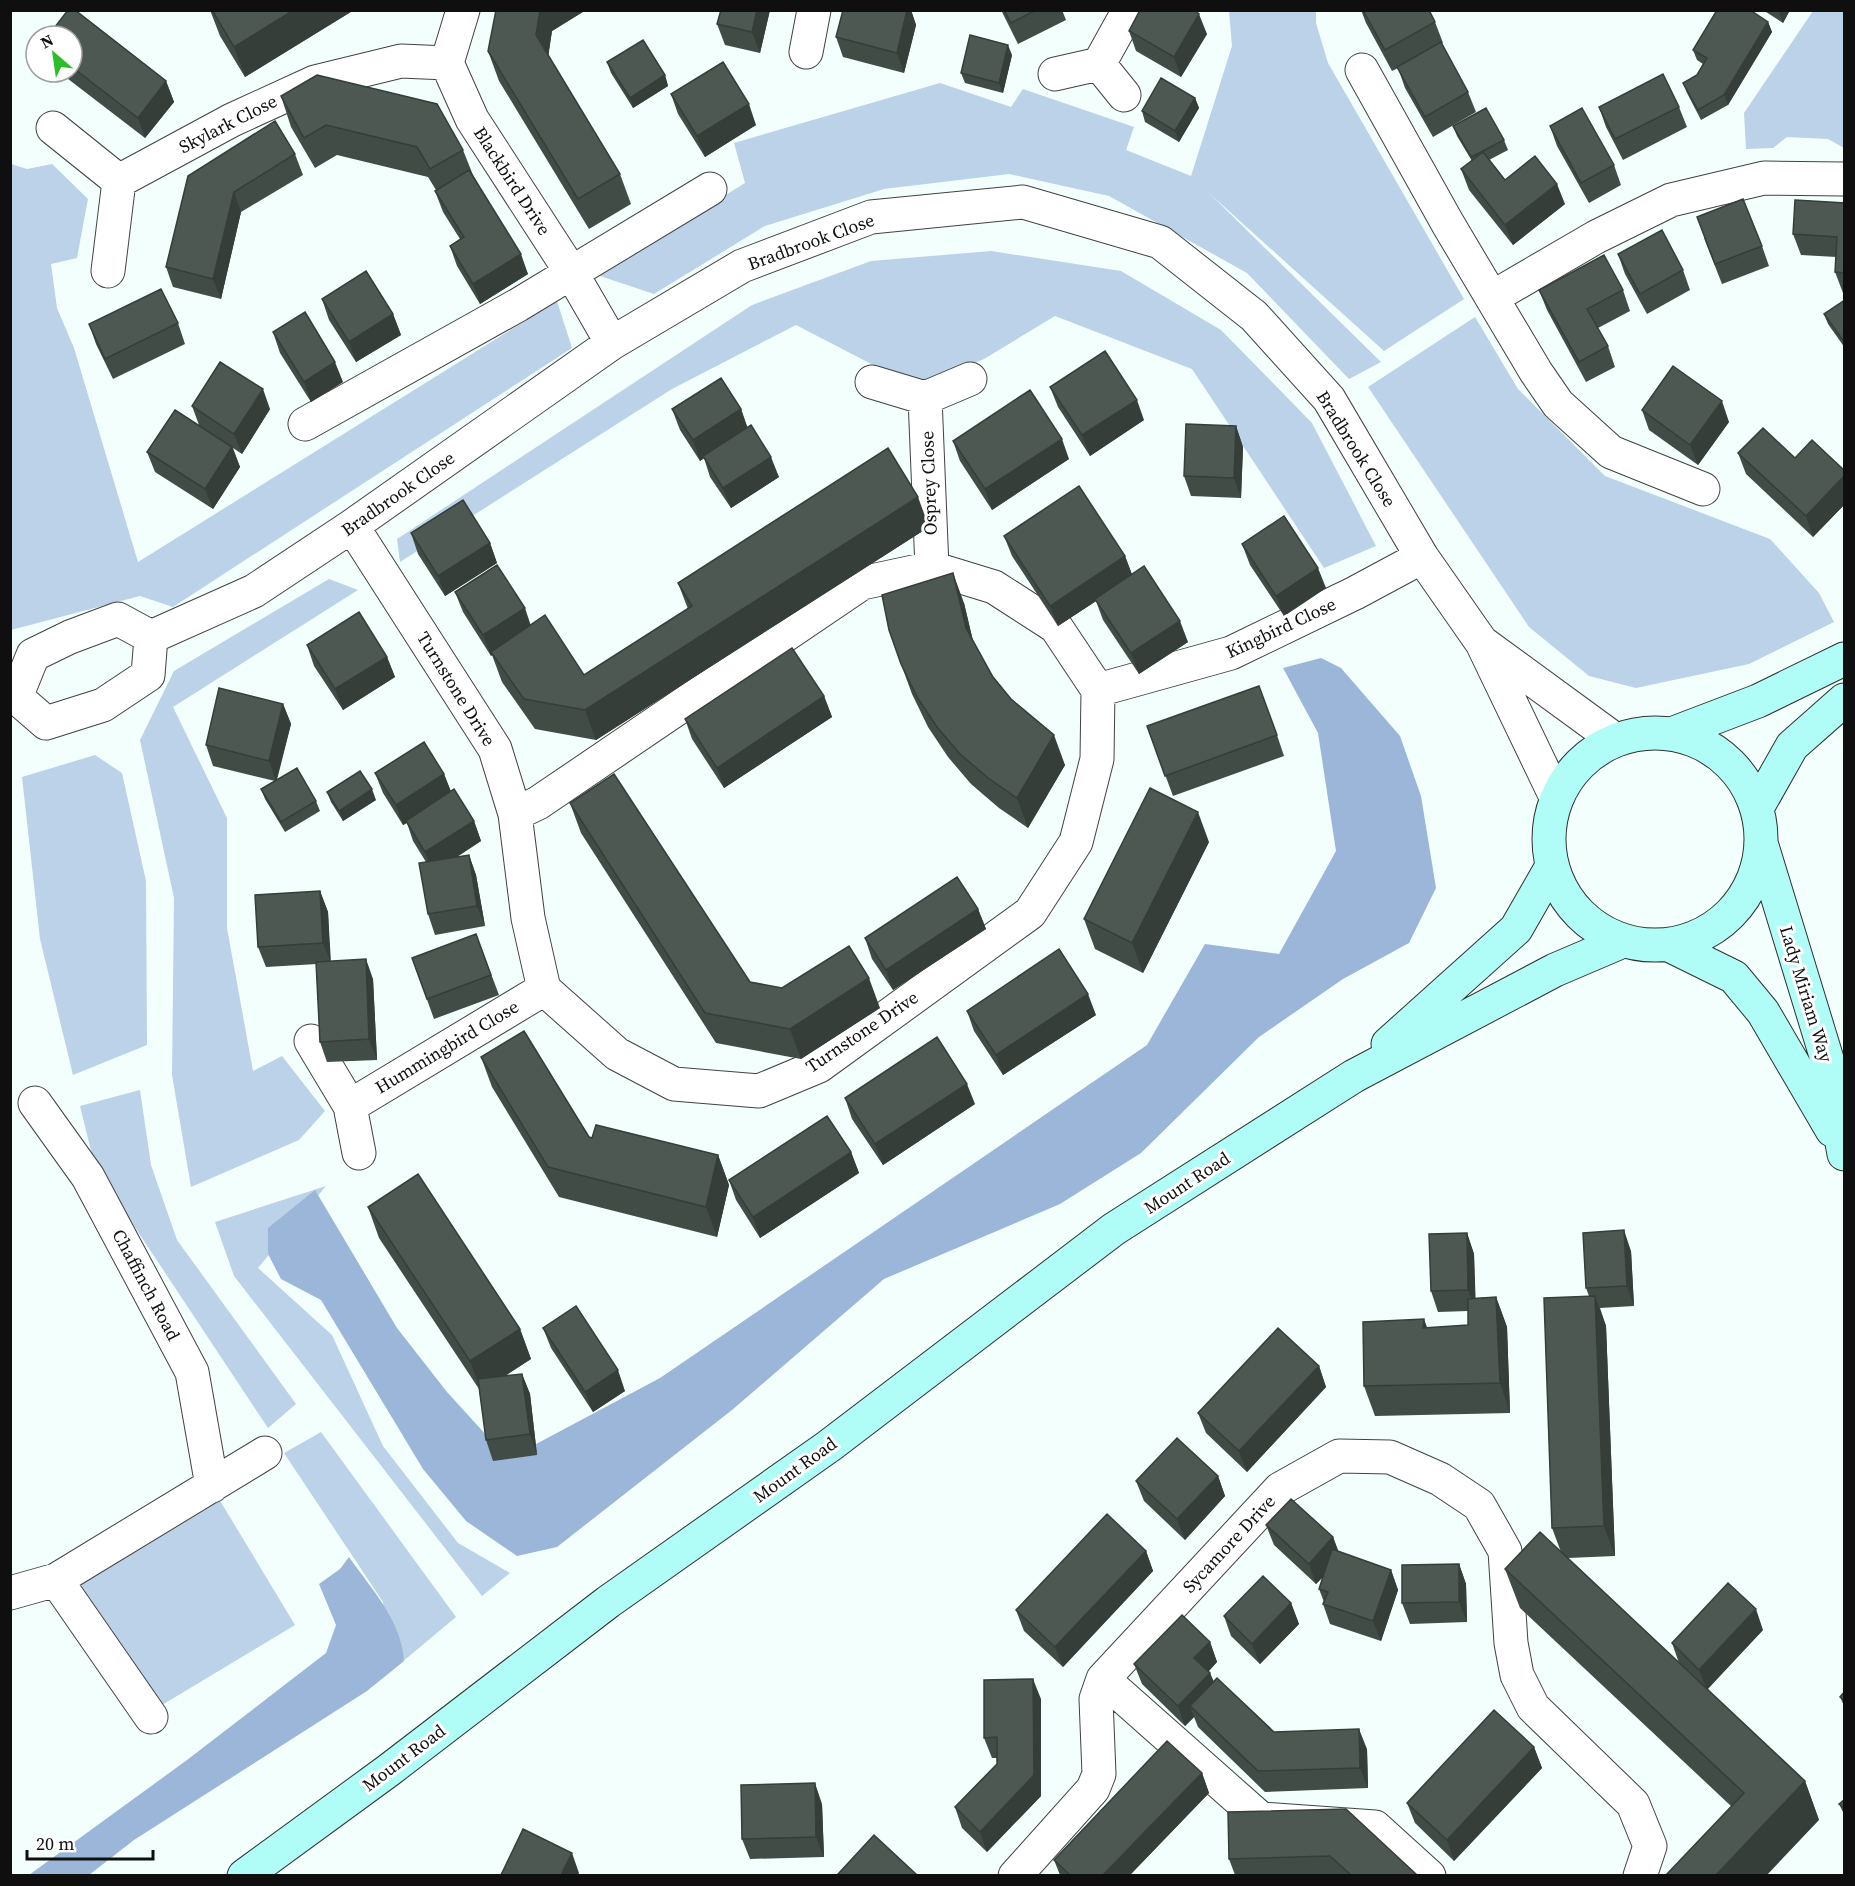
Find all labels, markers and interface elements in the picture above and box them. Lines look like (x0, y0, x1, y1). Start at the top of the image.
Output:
north arrow (24, 24, 84, 84)
text: N (36, 28, 57, 53)
street label: Skylark Close (174, 88, 281, 159)
street label: Blackbird Drive (468, 122, 557, 240)
street label: Bradbrook Close (744, 207, 878, 276)
street label: Bradbrook Close (1311, 386, 1402, 512)
street label: Osprey Close (914, 430, 943, 536)
street label: Bradbrook Close (336, 445, 459, 542)
street label: Kingbird Close (1222, 591, 1340, 664)
street label: Turnstone Drive (411, 627, 502, 751)
street label: Lady Miriam Way (1774, 923, 1839, 1066)
street label: Turnstone Drive (801, 985, 923, 1078)
street label: Hummingbird Close (370, 994, 523, 1099)
street label: Mount Road (1139, 1145, 1235, 1220)
street label: Chaffinch Road (107, 1225, 186, 1345)
street label: Mount Road (748, 1431, 842, 1508)
street label: Sycamore Drive (1177, 1489, 1281, 1598)
street label: Mount Road (357, 1718, 450, 1797)
scale bar (27, 1823, 153, 1861)
text: 20 m (36, 1831, 74, 1856)

